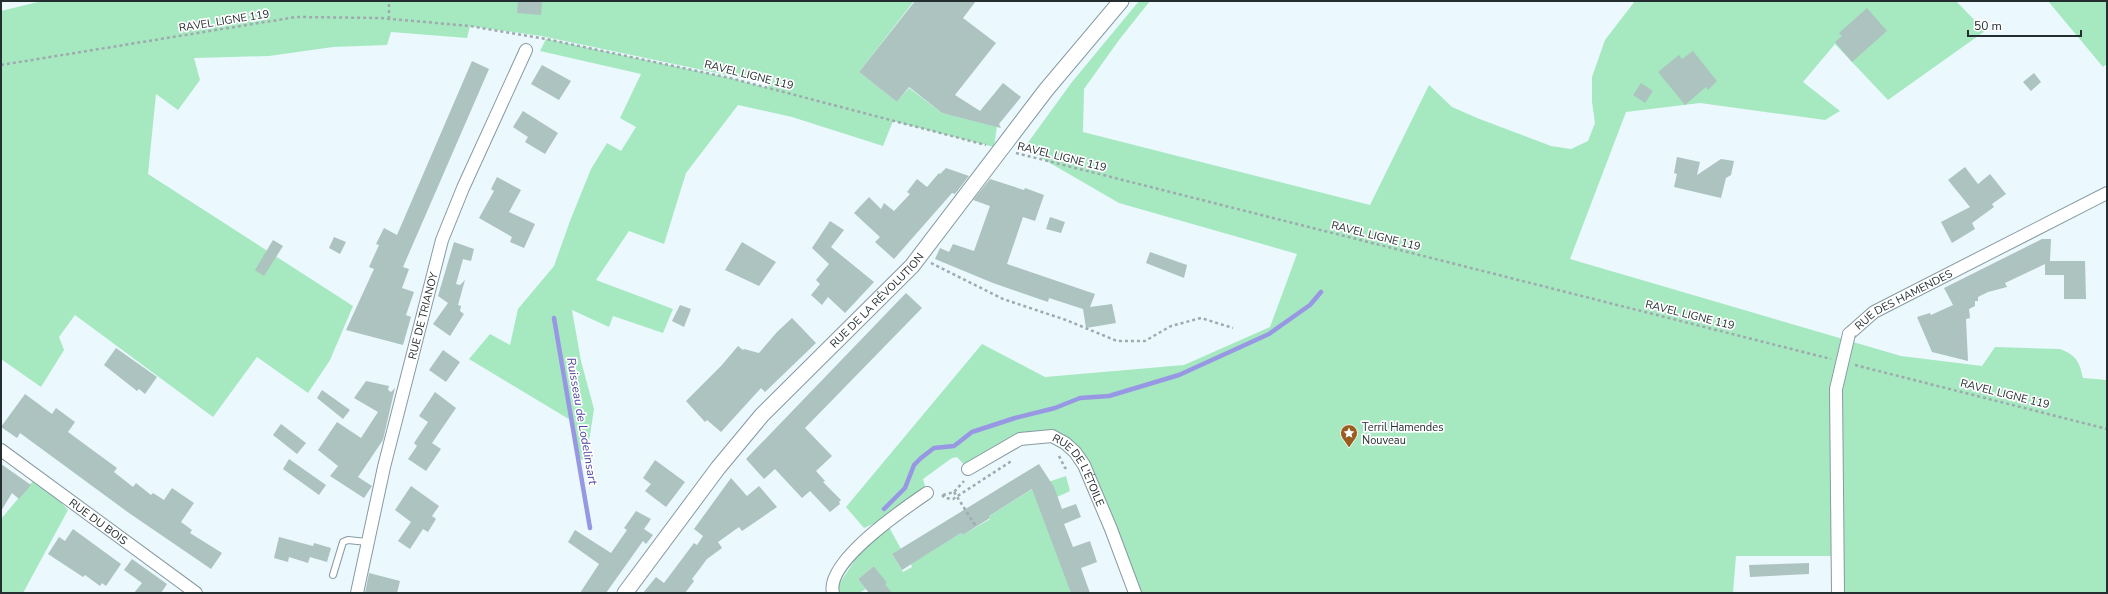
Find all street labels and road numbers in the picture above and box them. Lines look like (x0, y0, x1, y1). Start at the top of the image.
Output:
street label: RAVEL LIGNE 119 (178, 6, 270, 36)
street label: RAVEL LIGNE 119 (703, 57, 795, 93)
street label: RAVEL LIGNE 119 (1016, 139, 1108, 175)
street label: RAVEL LIGNE 119 (1330, 218, 1422, 254)
street label: RUE DE LA RÉVOLUTION (826, 250, 927, 351)
street label: RUE DES HAMENDES (1851, 266, 1955, 333)
street label: RUE DE TRIANOY (404, 270, 441, 361)
street label: RAVEL LIGNE 119 (1644, 297, 1736, 333)
street label: RAVEL LIGNE 119 (1959, 376, 2051, 412)
street label: RUE DE L'ÉTOILE (1050, 430, 1108, 509)
street label: RUE DU BOIS (66, 495, 131, 548)

